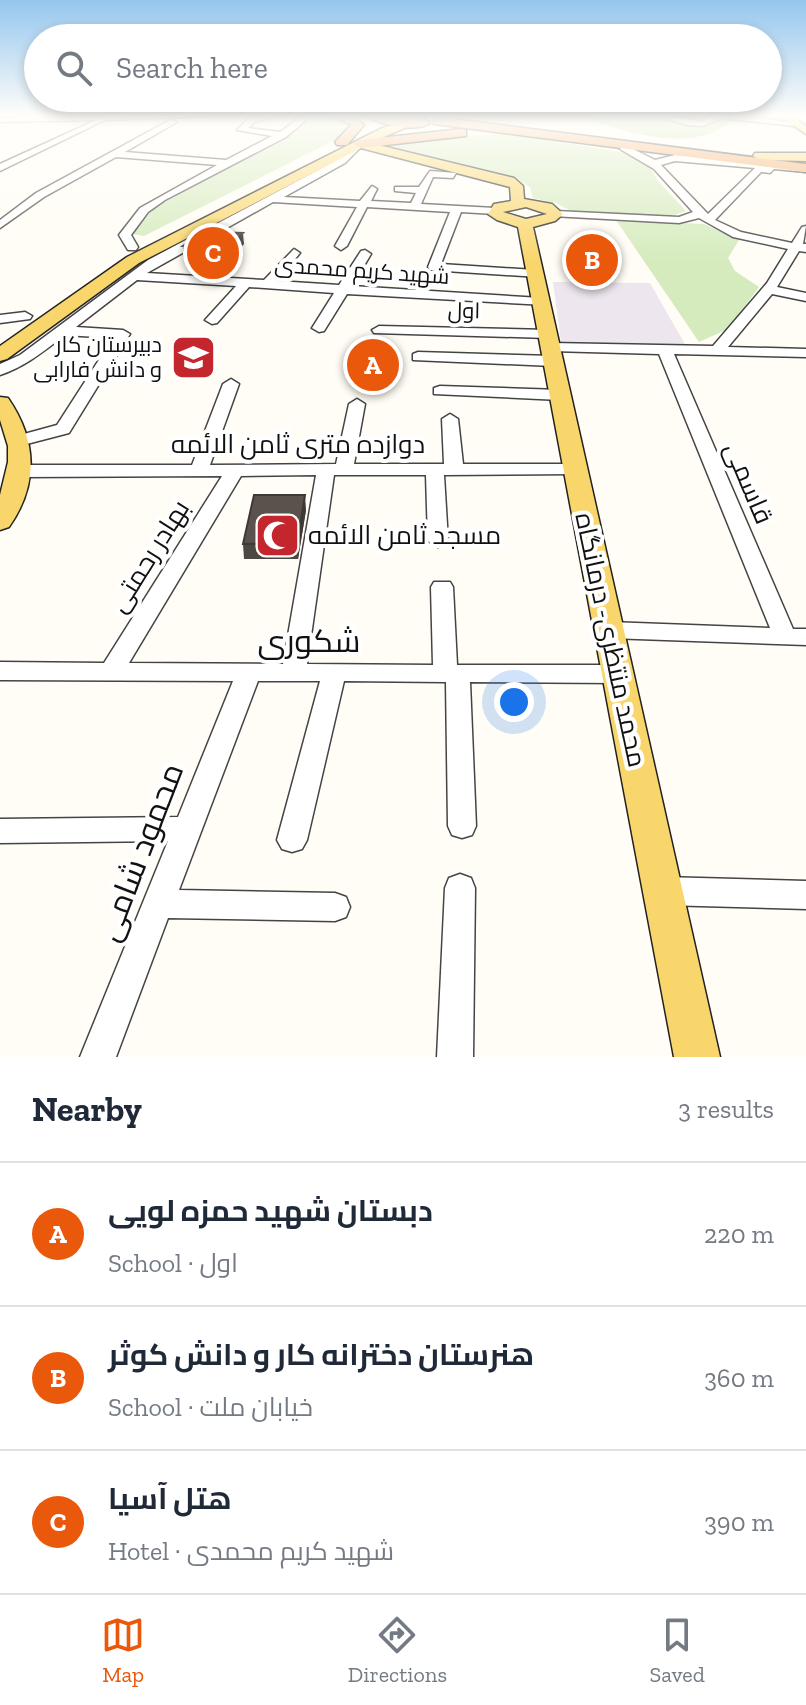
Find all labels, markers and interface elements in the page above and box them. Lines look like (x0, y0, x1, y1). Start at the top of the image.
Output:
search box (24, 24, 782, 112)
icon: search (52, 46, 96, 90)
text: Search here (116, 50, 268, 86)
pin: C (187, 223, 239, 283)
pin: B (566, 230, 618, 290)
street label: شهید کریم محمدی (273, 251, 450, 292)
street label: اول (447, 297, 481, 324)
place label: دبیرستان کار و دانش فارابی (33, 331, 162, 383)
school or university icon: دبیرستان کار و دانش فارابی (169, 333, 217, 381)
pin: A (347, 335, 399, 395)
street label: دوازده متری ثامن الائمه (171, 428, 425, 460)
street label: قاسمی (718, 437, 780, 529)
street label: بهادر رحمتی (102, 494, 196, 618)
street label: محمد منتظری- درمانگاه (568, 510, 654, 770)
mosque icon: مسجد ثامن الائمه (253, 511, 301, 559)
place label: مسجد ثامن الائمه (308, 519, 501, 551)
street label: شکوری (257, 622, 361, 660)
your location (494, 682, 534, 722)
street label: محمود شامی (89, 758, 191, 946)
text: Nearby (32, 1089, 142, 1130)
text: 3 results (678, 1093, 774, 1125)
text: دبستان شهید حمزه لویی (108, 1193, 433, 1229)
text: A (49, 1218, 67, 1250)
text: 220 m (704, 1218, 774, 1250)
text: School · اول (108, 1247, 238, 1279)
text: هنرستان دخترانه کار و دانش کوثر (108, 1337, 534, 1373)
text: B (50, 1362, 66, 1394)
text: 360 m (704, 1362, 774, 1394)
text: School · خیابان ملت (108, 1391, 313, 1423)
text: هتل آسیا (108, 1481, 232, 1517)
text: C (50, 1506, 66, 1538)
text: 390 m (704, 1506, 774, 1538)
text: Hotel · شهید کریم محمدی (108, 1535, 394, 1567)
tab: Map (101, 1613, 145, 1688)
tab: Directions (348, 1613, 447, 1688)
tab: Saved (650, 1613, 705, 1688)

